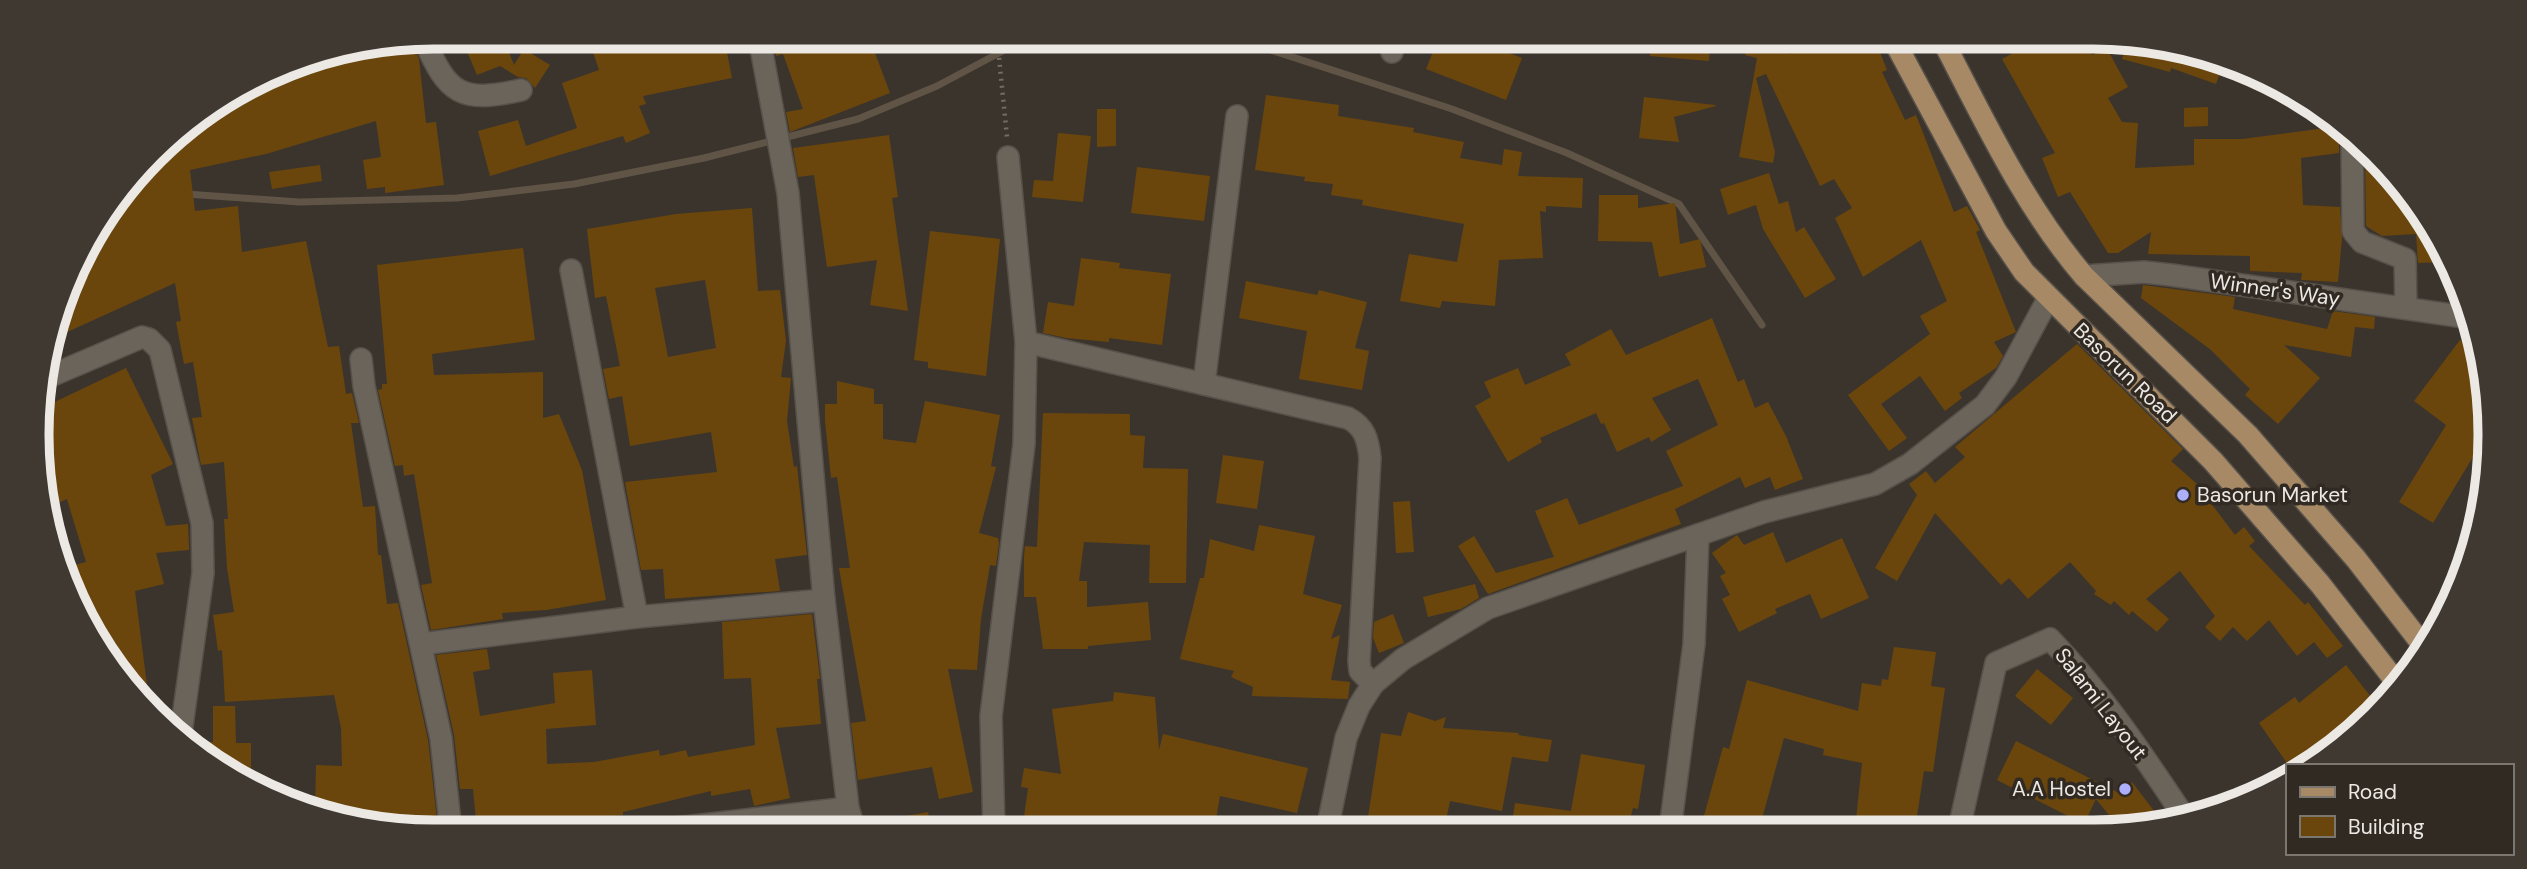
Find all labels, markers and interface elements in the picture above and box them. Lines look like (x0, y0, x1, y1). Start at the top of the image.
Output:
street label: Winner's Way (2208, 267, 2342, 313)
street label: Basorun Road (2067, 317, 2183, 429)
place label: Basorun Market (2197, 481, 2348, 509)
marker: Basorun Market (2175, 487, 2191, 503)
street label: Salami Layout (2049, 642, 2153, 766)
legend (2286, 764, 2513, 855)
place label: A.A Hostel (2012, 775, 2111, 803)
text: Road (2348, 778, 2397, 806)
marker: A.A Hostel (2117, 781, 2133, 797)
text: Building (2348, 813, 2425, 841)

